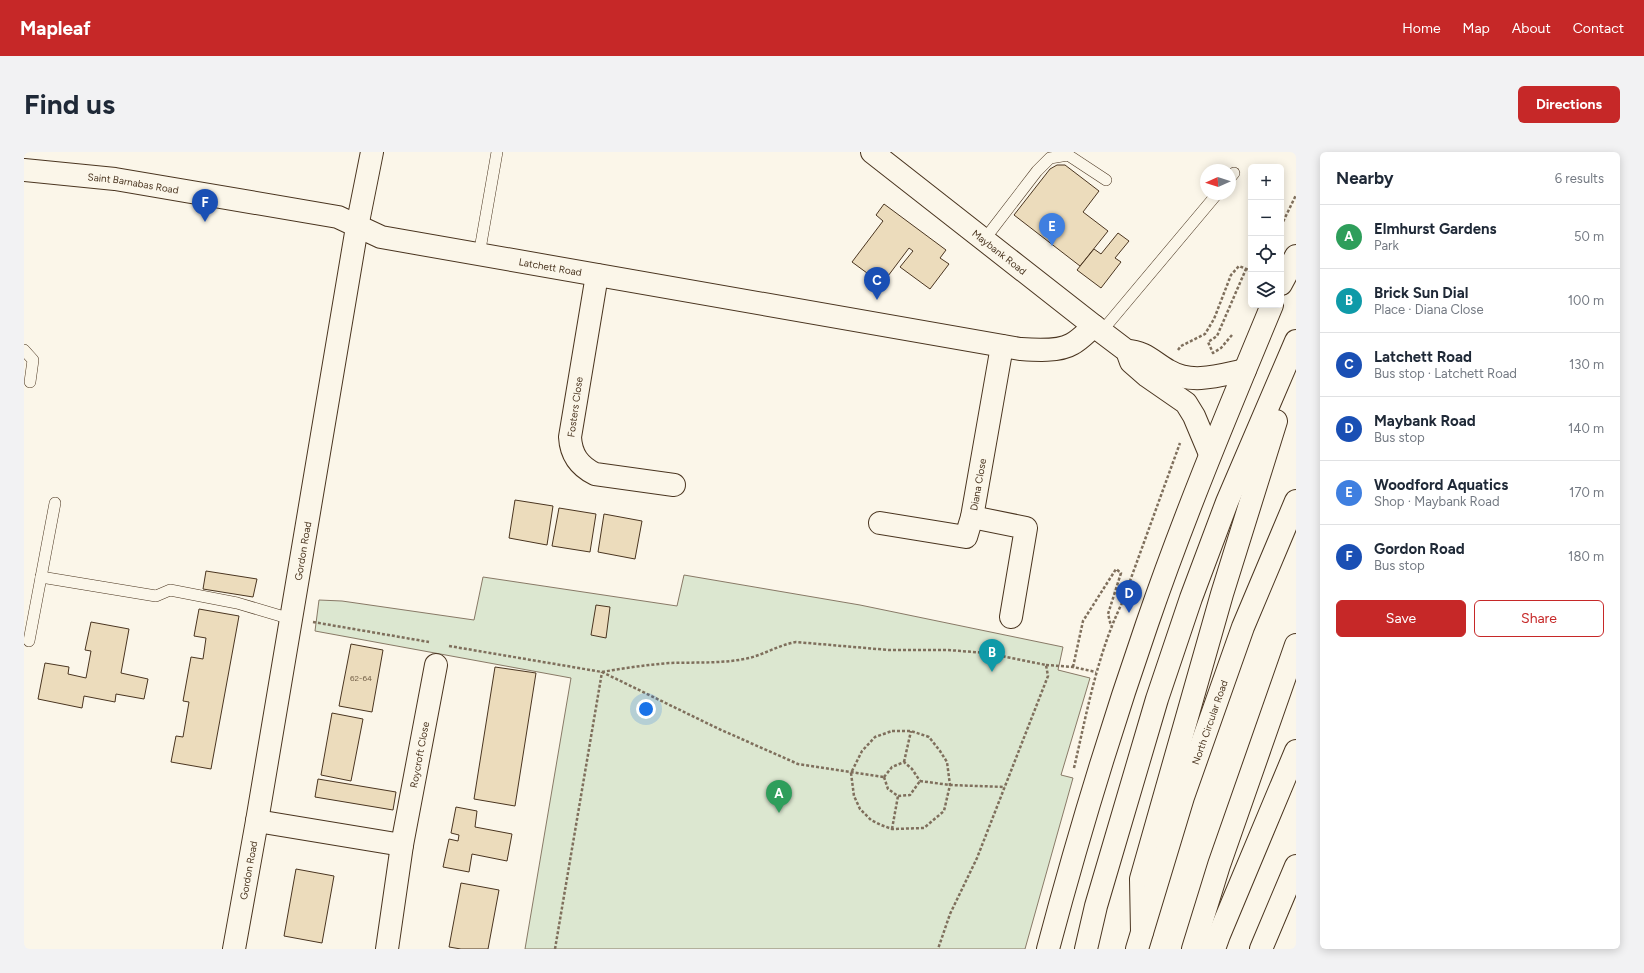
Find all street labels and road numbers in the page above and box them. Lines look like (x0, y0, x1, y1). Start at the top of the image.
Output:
street label: Saint Barnabas Road (87, 170, 180, 196)
street label: Maybank Road (970, 227, 1029, 277)
street label: Latchett Road (518, 255, 583, 279)
street label: Fosters Close (564, 375, 586, 438)
street label: Diana Close (967, 457, 989, 512)
street label: Gordon Road (291, 520, 314, 581)
street label: North Circular Road (1188, 678, 1230, 766)
street label: Roycroft Close (406, 720, 432, 789)
street label: Gordon Road (236, 840, 260, 901)

